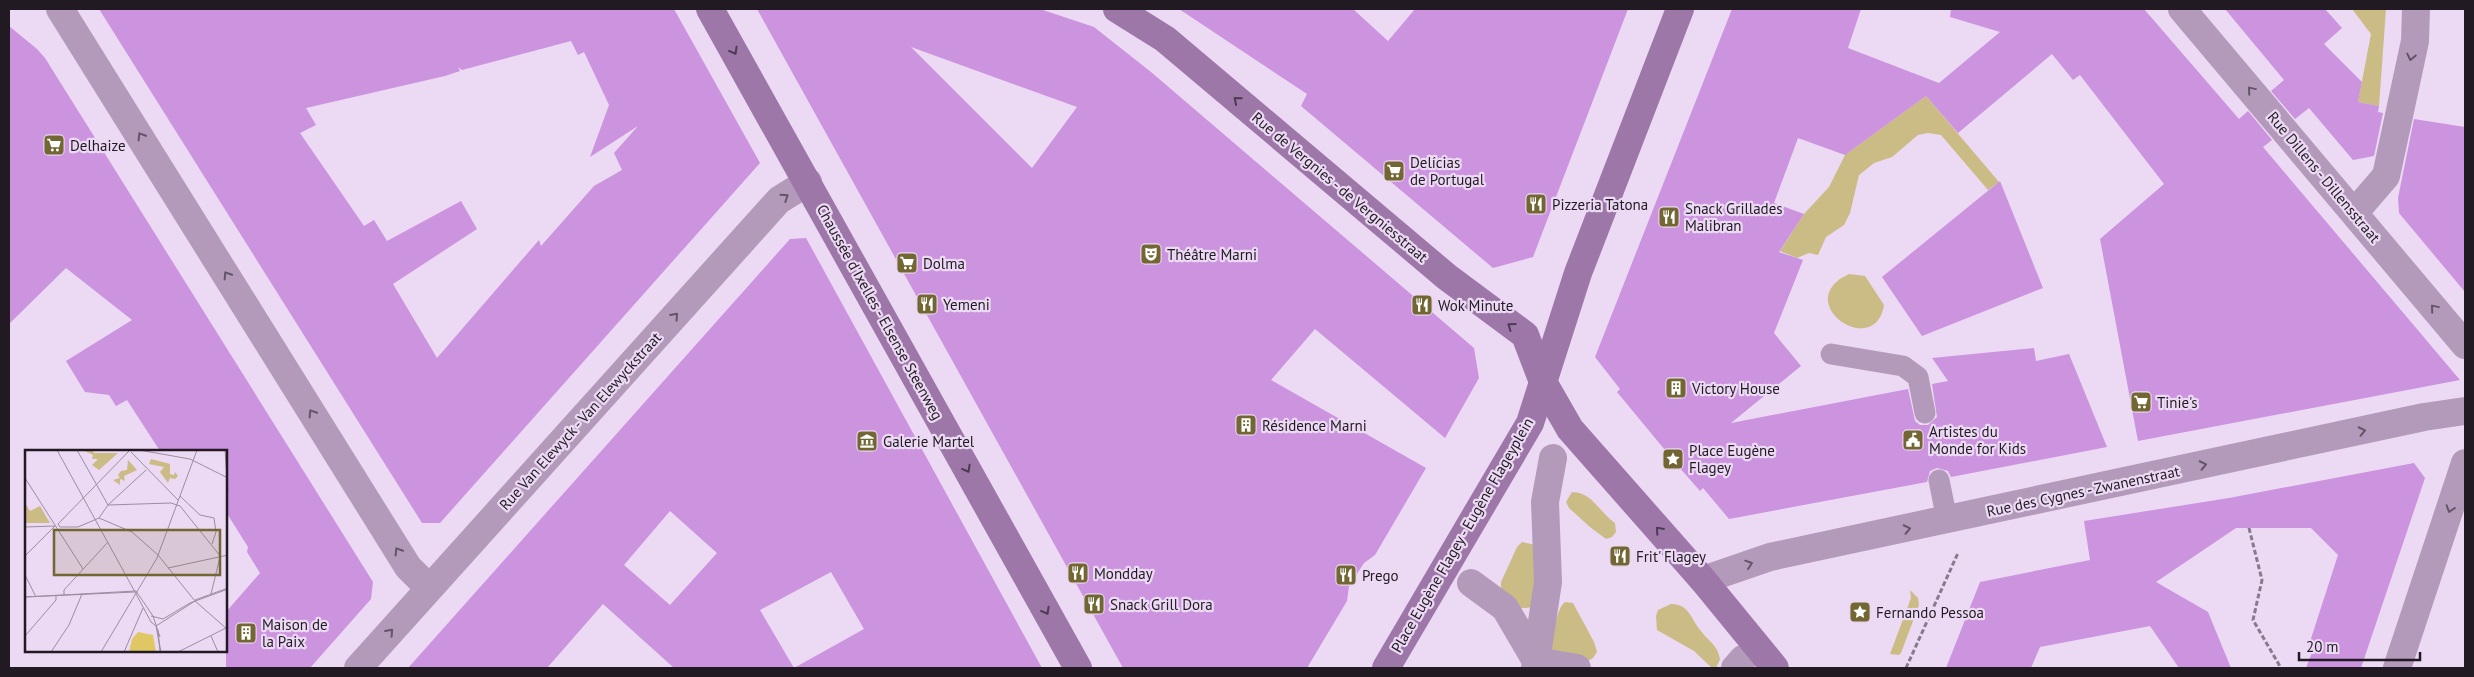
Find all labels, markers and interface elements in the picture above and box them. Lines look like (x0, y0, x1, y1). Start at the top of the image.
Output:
one-way arrow (728, 46, 738, 55)
one-way arrow (2406, 53, 2417, 62)
one-way arrow (2247, 86, 2256, 95)
one-way arrow (1234, 97, 1243, 106)
street label: Rue de Vergnies - de Vergniesstraat (1248, 108, 1432, 266)
street label: Rue Dillens - Dillensstraat (2264, 108, 2384, 246)
supermarket icon: Delhaize (42, 133, 66, 157)
one-way arrow (138, 133, 148, 142)
place label: Delhaize (70, 136, 126, 155)
place label: Delícias de Portugal (1410, 153, 1485, 189)
supermarket icon: Delícias de Portugal (1382, 159, 1406, 183)
restaurant icon: Pizzeria Tatona (1524, 192, 1548, 216)
one-way arrow (779, 194, 789, 203)
place label: Pizzeria Tatona (1552, 195, 1648, 214)
place label: Snack Grillades Malibran (1685, 199, 1783, 235)
street label: Chaussée d'Ixelles - Elsense Steenweg (813, 201, 947, 423)
restaurant icon: Snack Grillades Malibran (1657, 205, 1681, 229)
theatre icon: Théâtre Marni (1139, 242, 1163, 266)
place label: Théâtre Marni (1167, 245, 1257, 264)
supermarket icon: Dolma (895, 251, 919, 275)
place label: Dolma (923, 254, 965, 273)
one-way arrow (223, 271, 233, 280)
restaurant icon: Yemeni (915, 292, 939, 316)
restaurant icon: Wok Minute (1410, 293, 1434, 317)
place label: Yemeni (943, 295, 990, 314)
place label: Wok Minute (1438, 296, 1513, 315)
one-way arrow (2431, 304, 2440, 313)
one-way arrow (669, 312, 678, 321)
one-way arrow (1508, 323, 1517, 331)
street label: Rue Van Elewyck - Van Elewyckstraat (495, 328, 665, 514)
building icon: Victory House (1664, 376, 1688, 400)
place label: Victory House (1691, 379, 1780, 398)
supermarket icon: Tinie's (2129, 390, 2153, 414)
place label: Tinie's (2157, 393, 2198, 412)
one-way arrow (309, 409, 319, 418)
building icon: Résidence Marni (1234, 413, 1258, 437)
street label: Place Eugène Flagey - Eugène Flageyplein (1387, 414, 1537, 656)
place label: Résidence Marni (1262, 416, 1367, 435)
place label: Artistes du Monde for Kids (1929, 422, 2026, 458)
one-way arrow (2358, 426, 2366, 436)
public building icon: Artistes du Monde for Kids (1901, 428, 1925, 452)
museum icon: Galerie Martel (855, 429, 879, 453)
place label: Galerie Martel (883, 432, 975, 451)
place label: Place Eugène Flagey (1689, 441, 1775, 477)
place icon: Place Eugène Flagey (1661, 447, 1685, 471)
inset map (25, 450, 228, 652)
one-way arrow (2199, 460, 2208, 471)
street label: Rue des Cygnes - Zwanenstraat (1985, 461, 2181, 521)
one-way arrow (961, 464, 971, 473)
one-way arrow (2446, 504, 2456, 513)
one-way arrow (1903, 524, 1912, 534)
one-way arrow (1656, 527, 1665, 536)
restaurant icon: Frit' Flagey (1608, 544, 1632, 568)
one-way arrow (395, 547, 404, 556)
place label: Frit' Flagey (1636, 547, 1706, 566)
one-way arrow (1744, 560, 1753, 570)
restaurant icon: Mondday (1066, 561, 1090, 585)
restaurant icon: Prego (1334, 563, 1358, 587)
place label: Mondday (1094, 564, 1153, 583)
place label: Prego (1362, 566, 1399, 585)
restaurant icon: Snack Grill Dora (1082, 592, 1106, 616)
place label: Snack Grill Dora (1110, 595, 1213, 614)
place icon: Fernando Pessoa (1848, 600, 1872, 624)
place label: Fernando Pessoa (1876, 603, 1984, 622)
one-way arrow (1040, 606, 1050, 615)
place label: Maison de la Paix (262, 615, 328, 651)
building icon: Maison de la Paix (234, 621, 258, 645)
one-way arrow (385, 628, 394, 637)
scale bar (2299, 630, 2420, 662)
text: 20 m (2306, 637, 2339, 656)

